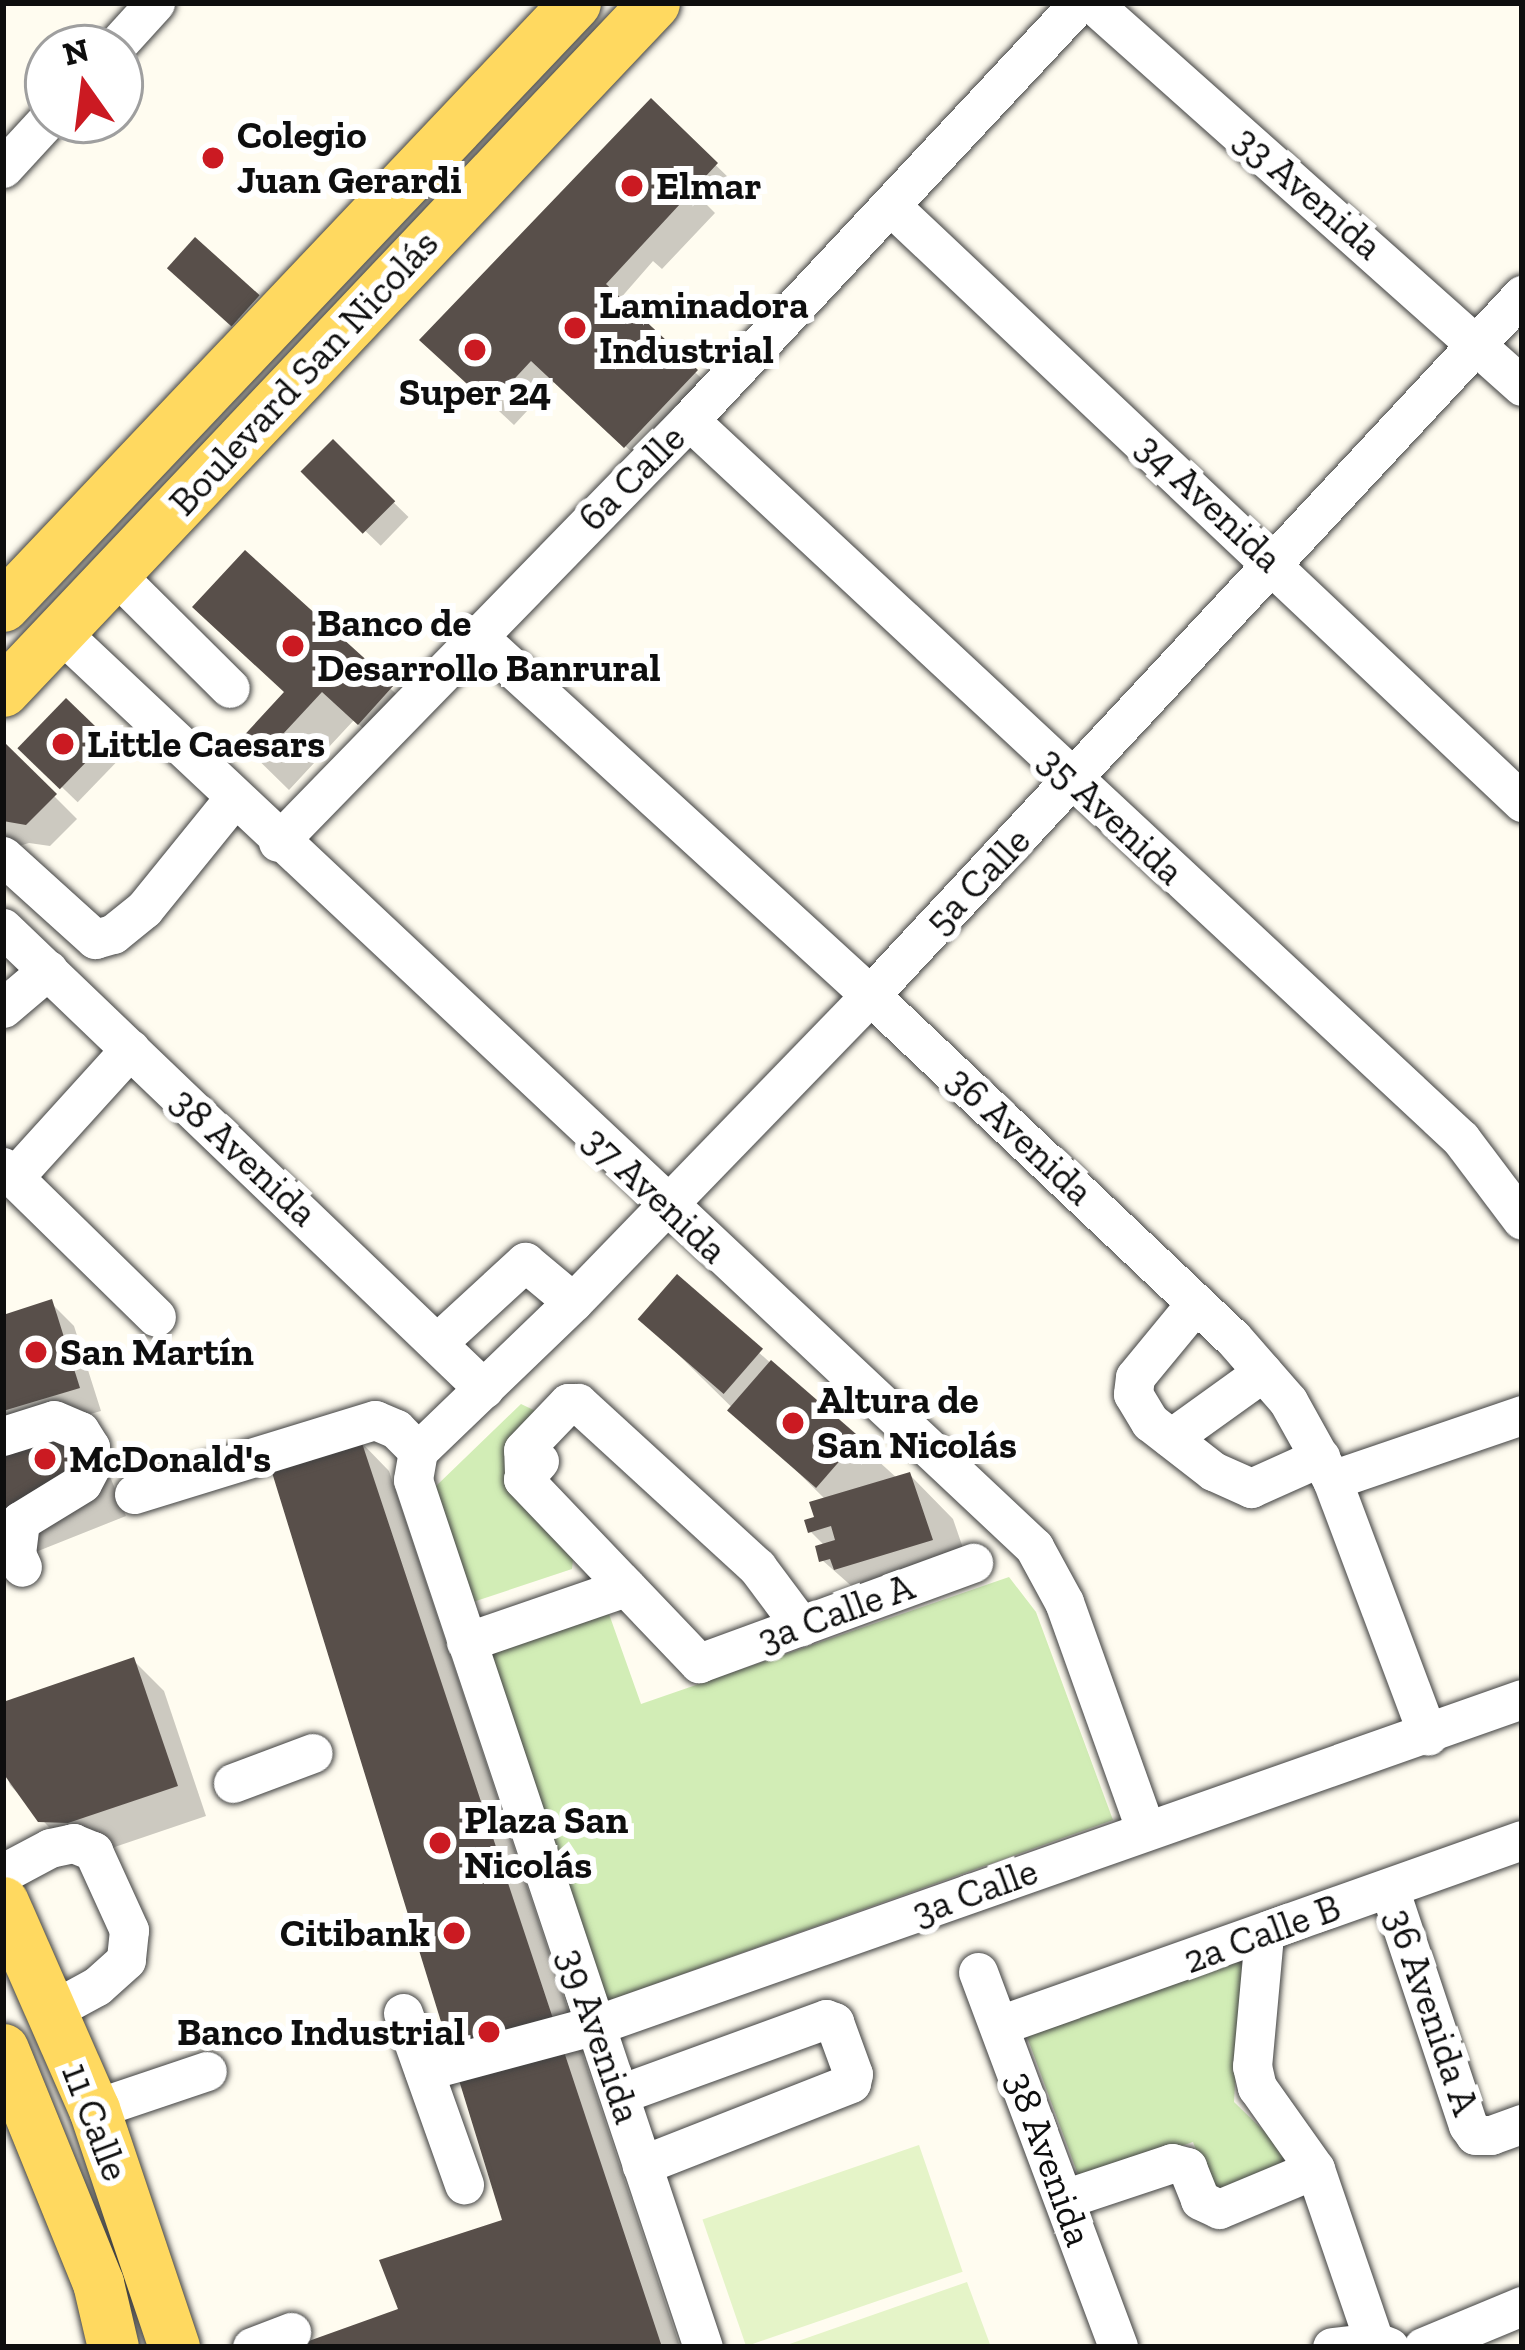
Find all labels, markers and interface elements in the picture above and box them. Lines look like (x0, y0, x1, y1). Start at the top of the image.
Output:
north arrow (24, 24, 144, 144)
text: N (59, 30, 93, 73)
place label: Colegio Juan Gerardi (237, 113, 462, 204)
street label: 33 Avenida (1224, 116, 1392, 270)
marker: Colegio Juan Gerardi (200, 145, 226, 171)
place label: Elmar (656, 163, 761, 209)
marker: Elmar (619, 173, 645, 199)
street label: Boulevard San Nicolás (160, 221, 448, 525)
place label: Laminadora Industrial (599, 283, 809, 374)
marker: Laminadora Industrial (562, 315, 588, 341)
marker: Super 24 (462, 337, 488, 363)
place label: Super 24 (398, 369, 552, 415)
street label: 6a Calle (569, 415, 695, 541)
street label: 34 Avenida (1126, 423, 1292, 583)
place label: Banco de Desarrollo Banrural (317, 601, 661, 692)
marker: Banco de Desarrollo Banrural (280, 633, 306, 659)
place label: Little Caesars (87, 721, 325, 767)
marker: Little Caesars (50, 731, 76, 757)
street label: 35 Avenida (1028, 737, 1194, 895)
street label: 5a Calle (916, 818, 1040, 944)
street label: 36 Avenida (937, 1056, 1103, 1216)
street label: 38 Avenida (161, 1077, 327, 1237)
street label: 37 Avenida (573, 1116, 737, 1274)
place label: San Martín (60, 1329, 254, 1375)
marker: San Martín (23, 1339, 49, 1365)
place label: Altura de San Nicolás (817, 1378, 1017, 1469)
marker: Altura de San Nicolás (780, 1410, 806, 1436)
place label: McDonald's (69, 1436, 271, 1482)
marker: McDonald's (32, 1446, 58, 1472)
street label: 3a Calle A (751, 1563, 921, 1663)
place label: Plaza San Nicolás (464, 1798, 628, 1889)
marker: Plaza San Nicolás (427, 1830, 453, 1856)
street label: 3a Calle (906, 1848, 1044, 1936)
street label: 2a Calle B (1177, 1884, 1347, 1984)
street label: 36 Avenida A (1375, 1902, 1489, 2122)
place label: Citibank (280, 1910, 430, 1956)
marker: Citibank (441, 1920, 467, 1946)
street label: 39 Avenida (547, 1942, 651, 2130)
place label: Banco Industrial (177, 2009, 465, 2055)
marker: Banco Industrial (476, 2019, 502, 2045)
street label: 11 Calle (51, 2057, 139, 2187)
street label: 38 Avenida (996, 2065, 1102, 2253)

